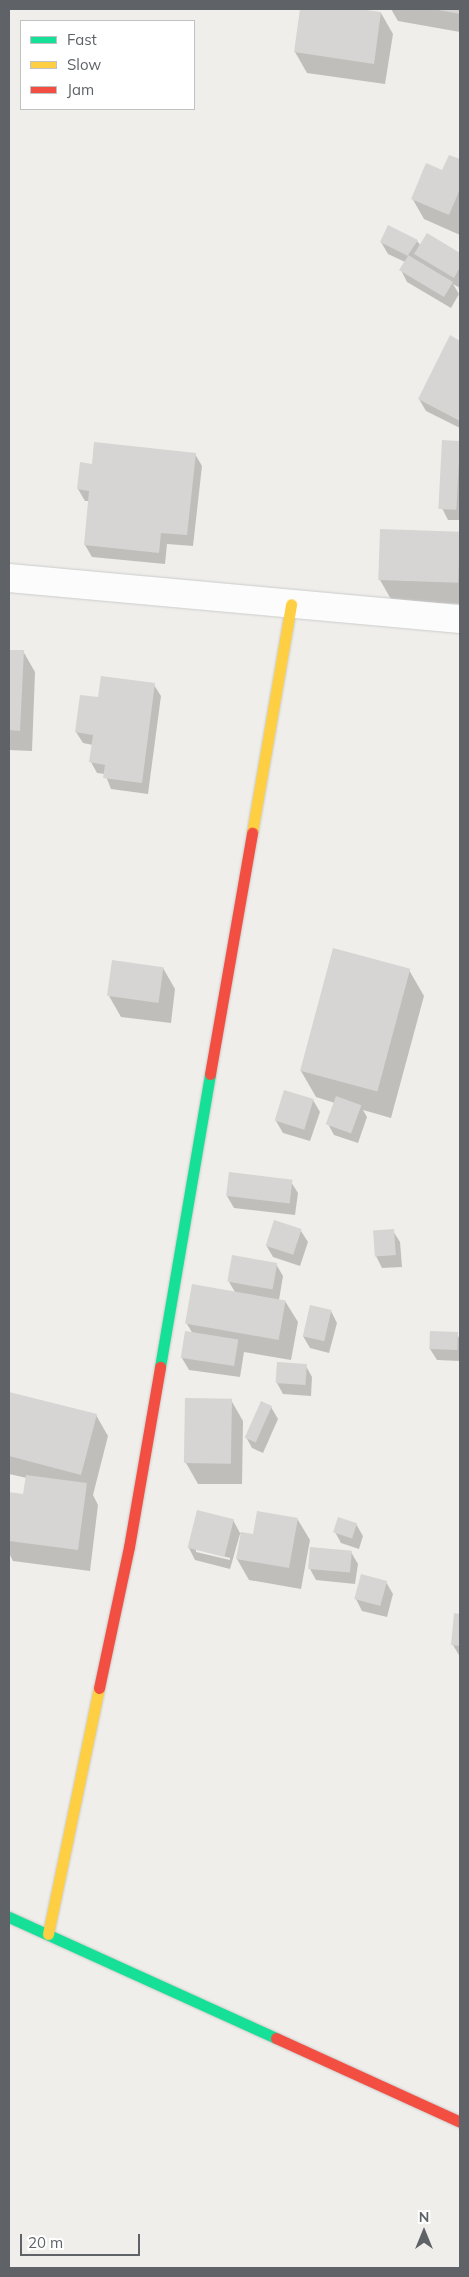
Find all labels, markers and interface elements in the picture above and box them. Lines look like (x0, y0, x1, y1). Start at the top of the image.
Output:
legend (20, 20, 195, 110)
text: Fast (67, 30, 97, 49)
text: Slow (67, 55, 101, 74)
text: Jam (67, 80, 94, 99)
north arrow (399, 2207, 449, 2257)
text: N (419, 2208, 429, 2226)
scale bar (22, 2224, 142, 2256)
text: 20 m (28, 2233, 63, 2252)

